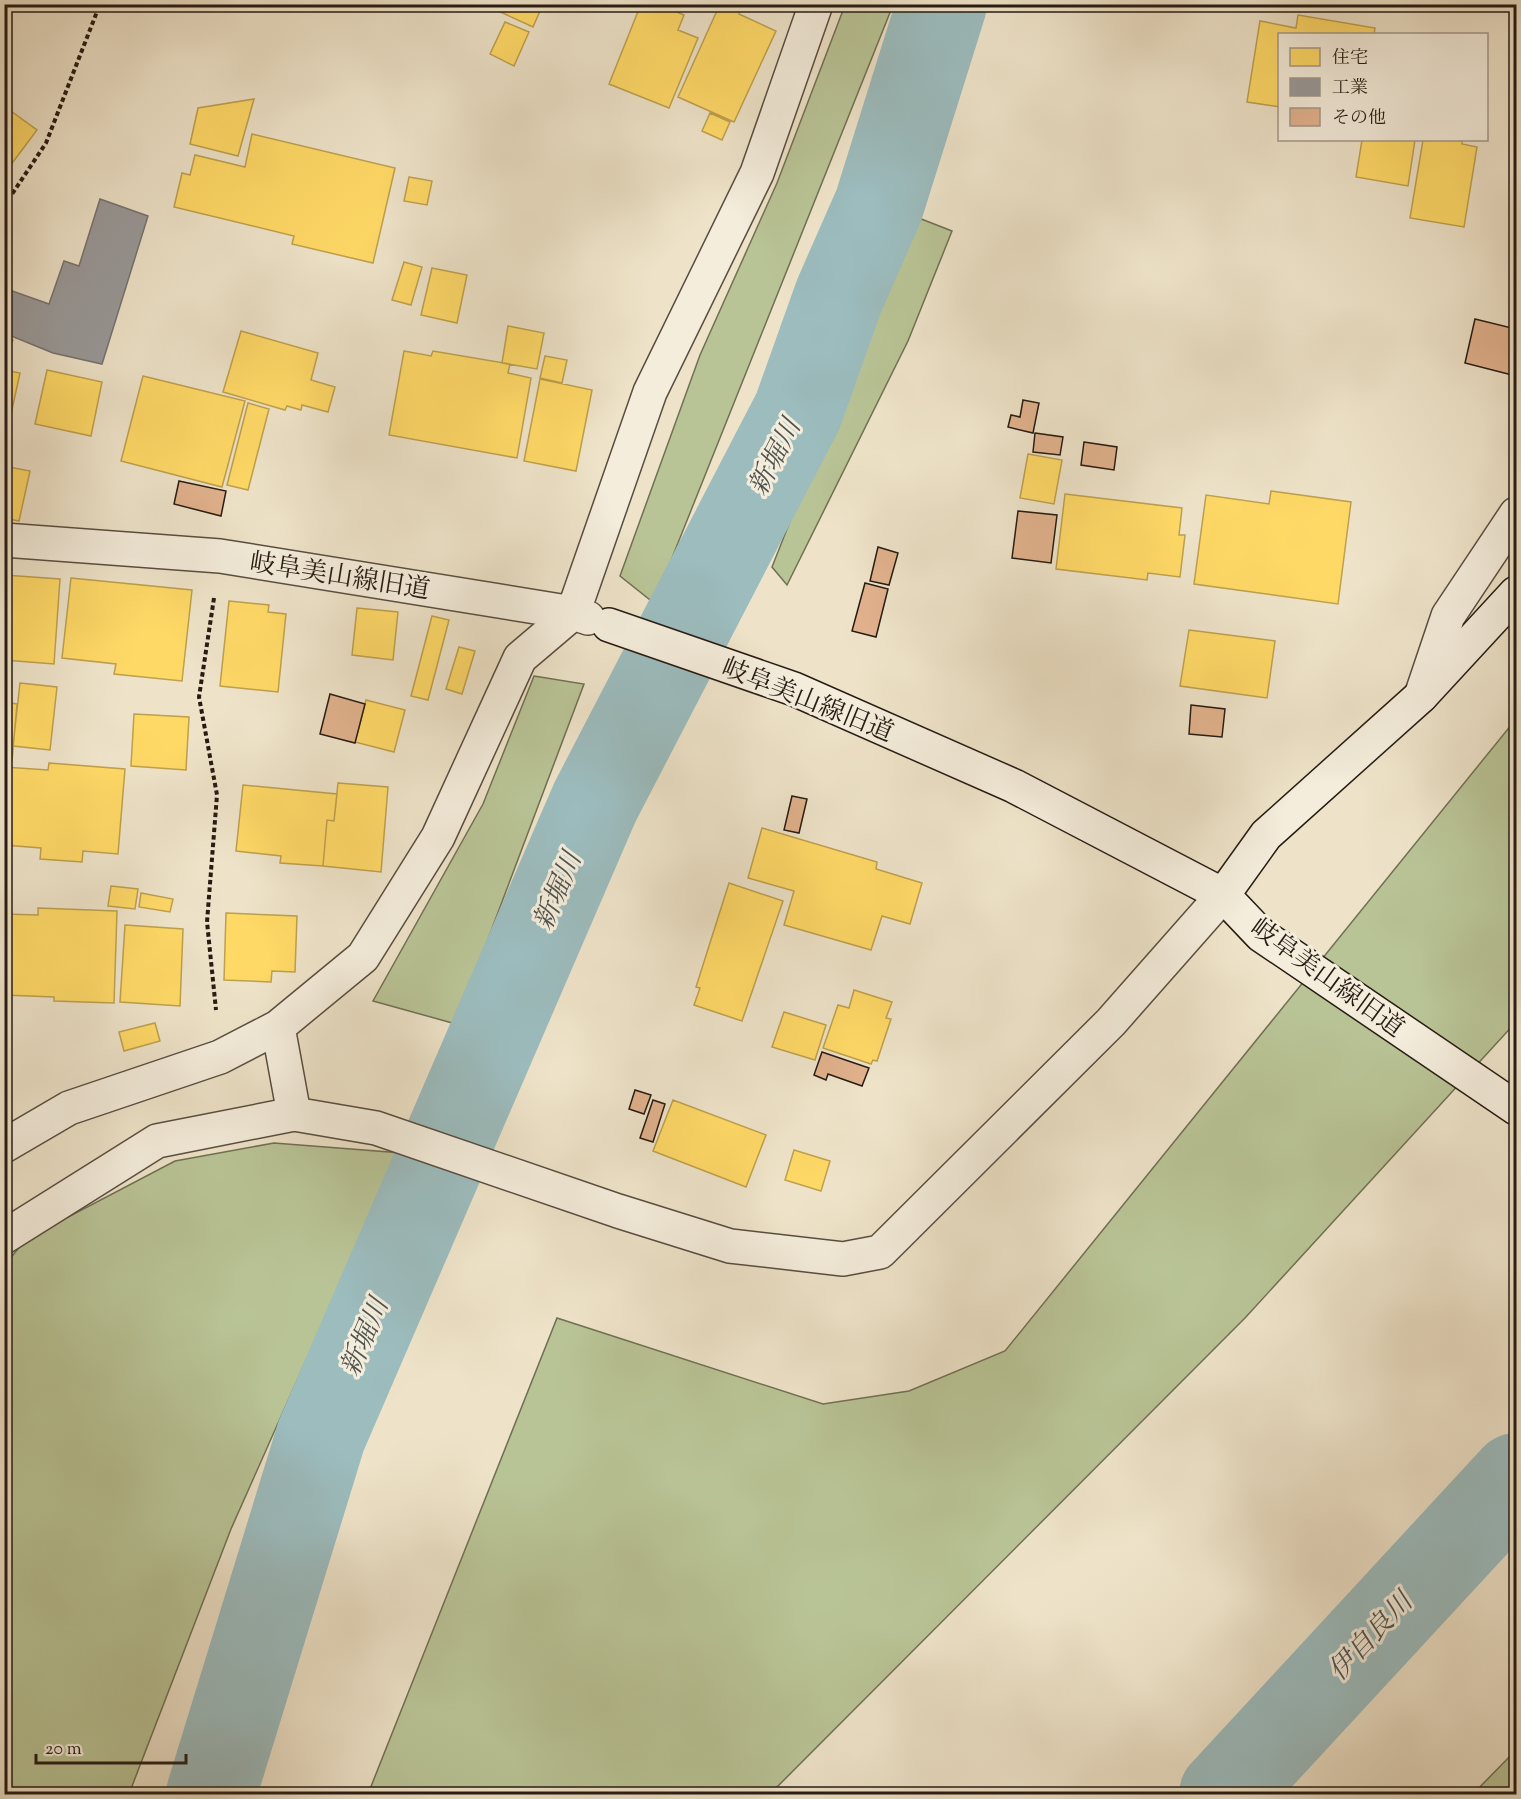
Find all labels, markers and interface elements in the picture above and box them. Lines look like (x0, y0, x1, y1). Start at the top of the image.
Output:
legend (1278, 33, 1488, 141)
text: 住宅 (1332, 46, 1368, 72)
text: 工業 (1332, 76, 1368, 102)
text: その他 (1332, 106, 1386, 132)
water label: 新堀川 (740, 411, 813, 503)
street label: 岐阜美山線旧道 (247, 545, 432, 610)
street label: 岐阜美山線旧道 (716, 650, 898, 753)
water label: 新堀川 (526, 844, 594, 937)
street label: 岐阜美山線旧道 (1242, 911, 1411, 1047)
water label: 新堀川 (333, 1290, 401, 1383)
water label: 伊自良川 (1321, 1583, 1425, 1690)
scale bar (36, 1727, 186, 1765)
text: 20 m (45, 1737, 82, 1763)

